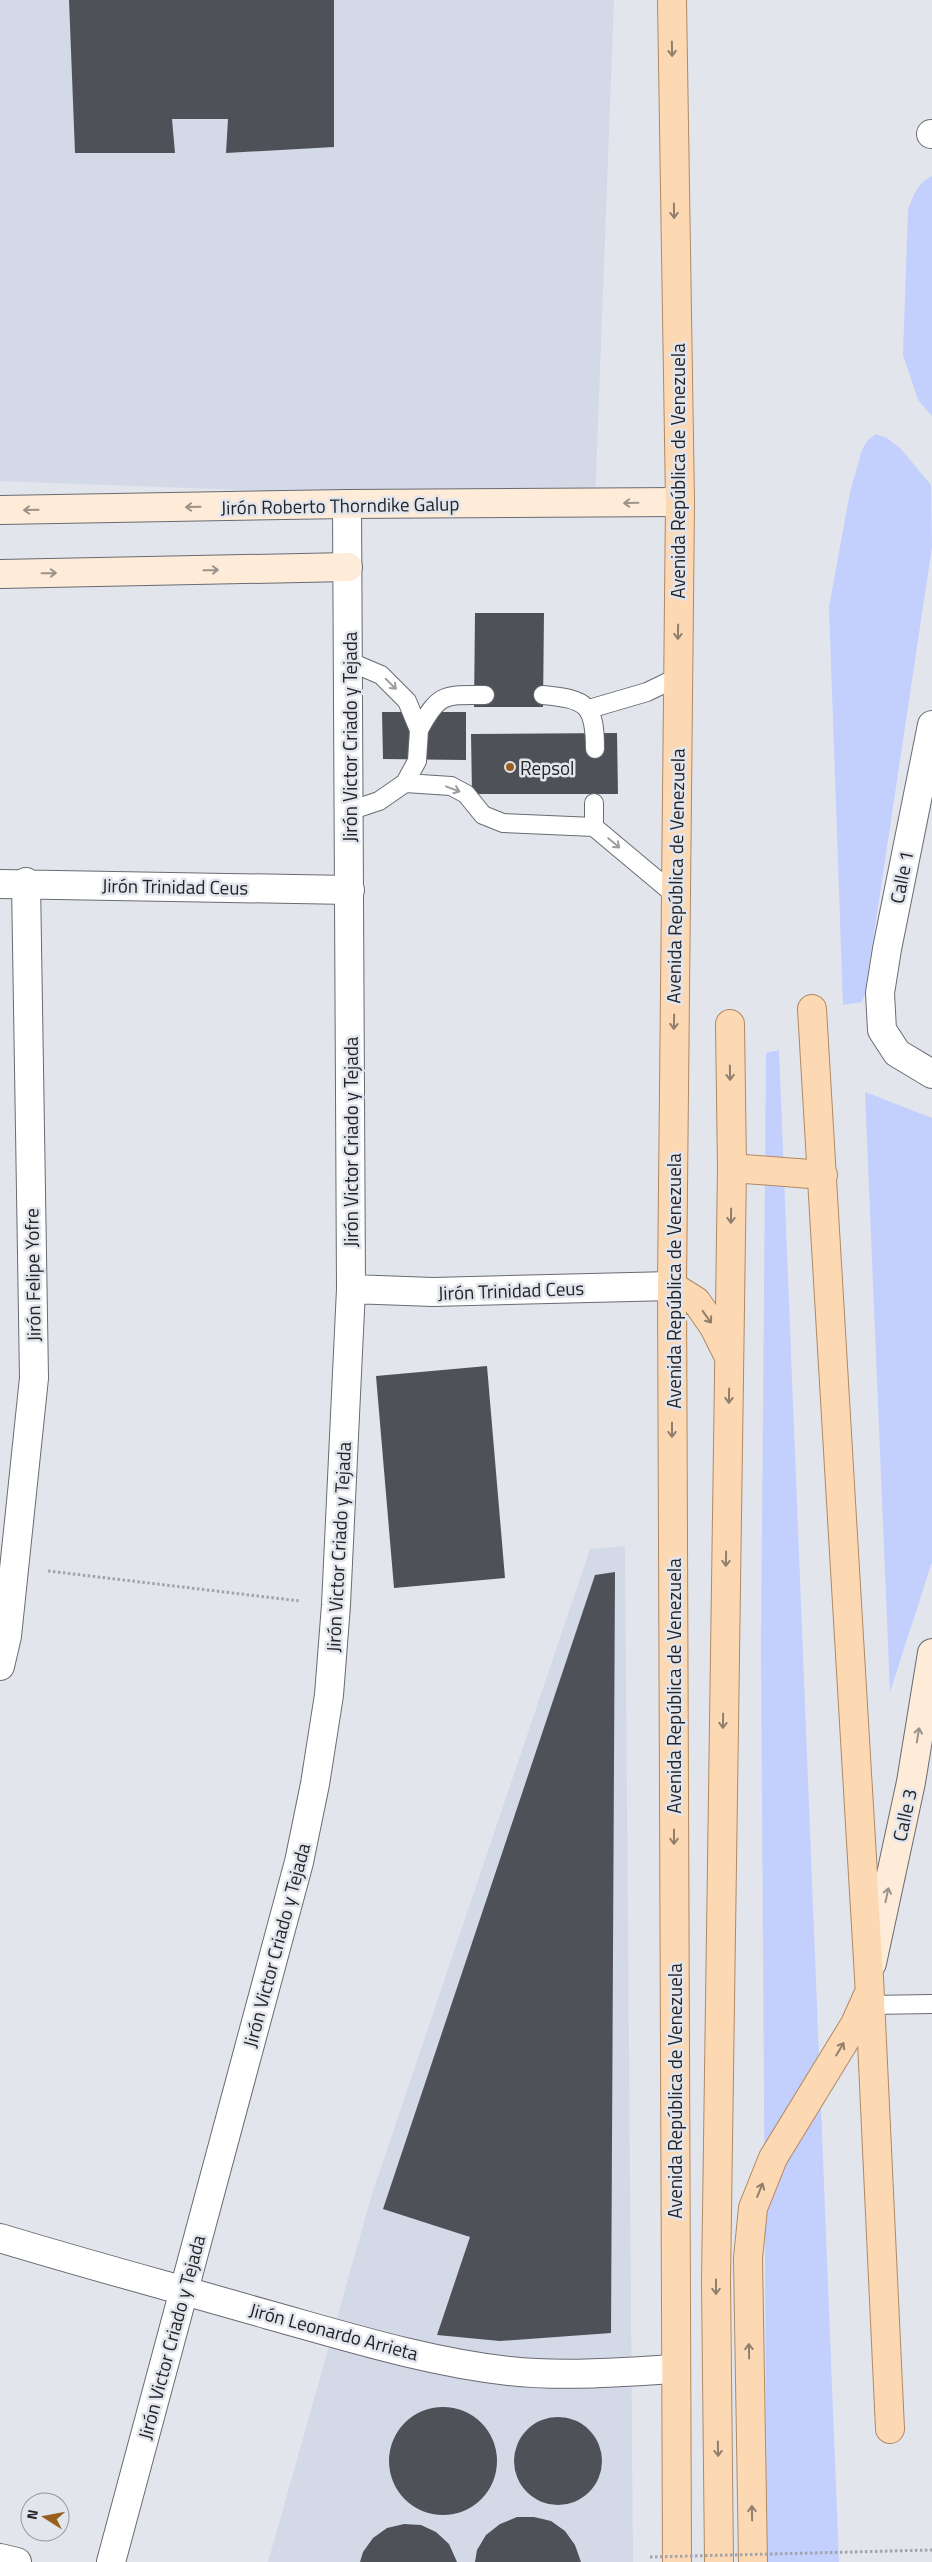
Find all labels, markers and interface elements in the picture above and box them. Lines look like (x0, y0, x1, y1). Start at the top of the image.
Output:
one-way arrow (667, 40, 677, 56)
one-way arrow (669, 203, 678, 219)
street label: Avenida República de Venezuela (663, 343, 692, 599)
street label: Jirón Roberto Thorndike Galup (220, 488, 460, 522)
one-way arrow (623, 499, 639, 508)
one-way arrow (185, 502, 201, 511)
one-way arrow (23, 505, 40, 515)
one-way arrow (202, 565, 219, 575)
one-way arrow (40, 568, 56, 578)
one-way arrow (673, 624, 683, 640)
street label: Jirón Victor Criado y Tejada (335, 631, 364, 842)
one-way arrow (384, 678, 396, 690)
street label: Avenida República de Venezuela (658, 748, 692, 1004)
place label: Repsol (520, 753, 574, 782)
marker: Repsol (504, 761, 516, 773)
one-way arrow (445, 784, 460, 794)
one-way arrow (607, 837, 620, 849)
street label: Calle 1 (882, 848, 920, 906)
street label: Jirón Trinidad Ceus (102, 870, 249, 902)
one-way arrow (669, 1014, 679, 1030)
street label: Jirón Victor Criado y Tejada (336, 1036, 365, 1247)
one-way arrow (725, 1064, 735, 1080)
street label: Avenida República de Venezuela (659, 1153, 688, 1409)
street label: Jirón Felipe Yofre (16, 1208, 48, 1342)
one-way arrow (726, 1208, 736, 1224)
street label: Jirón Trinidad Ceus (437, 1273, 585, 1307)
one-way arrow (702, 1310, 712, 1324)
one-way arrow (724, 1388, 734, 1404)
one-way arrow (667, 1422, 677, 1438)
street label: Jirón Victor Criado y Tejada (318, 1441, 358, 1653)
one-way arrow (721, 1550, 731, 1567)
street label: Avenida República de Venezuela (659, 1558, 688, 1814)
one-way arrow (719, 1713, 728, 1729)
one-way arrow (914, 1728, 924, 1744)
street label: Calle 3 (884, 1786, 924, 1844)
one-way arrow (669, 1829, 679, 1845)
street label: Jirón Victor Criado y Tejada (235, 1839, 317, 2050)
one-way arrow (883, 1887, 892, 1903)
street label: Avenida República de Venezuela (660, 1963, 689, 2219)
one-way arrow (836, 2042, 846, 2056)
one-way arrow (756, 2183, 766, 2198)
street label: Jirón Victor Criado y Tejada (130, 2231, 212, 2442)
one-way arrow (711, 2278, 721, 2295)
street label: Jirón Leonardo Arrieta (246, 2295, 422, 2368)
one-way arrow (745, 2343, 754, 2359)
one-way arrow (713, 2441, 722, 2457)
north arrow (20, 2492, 70, 2542)
one-way arrow (747, 2506, 757, 2522)
text: N (21, 2508, 43, 2521)

